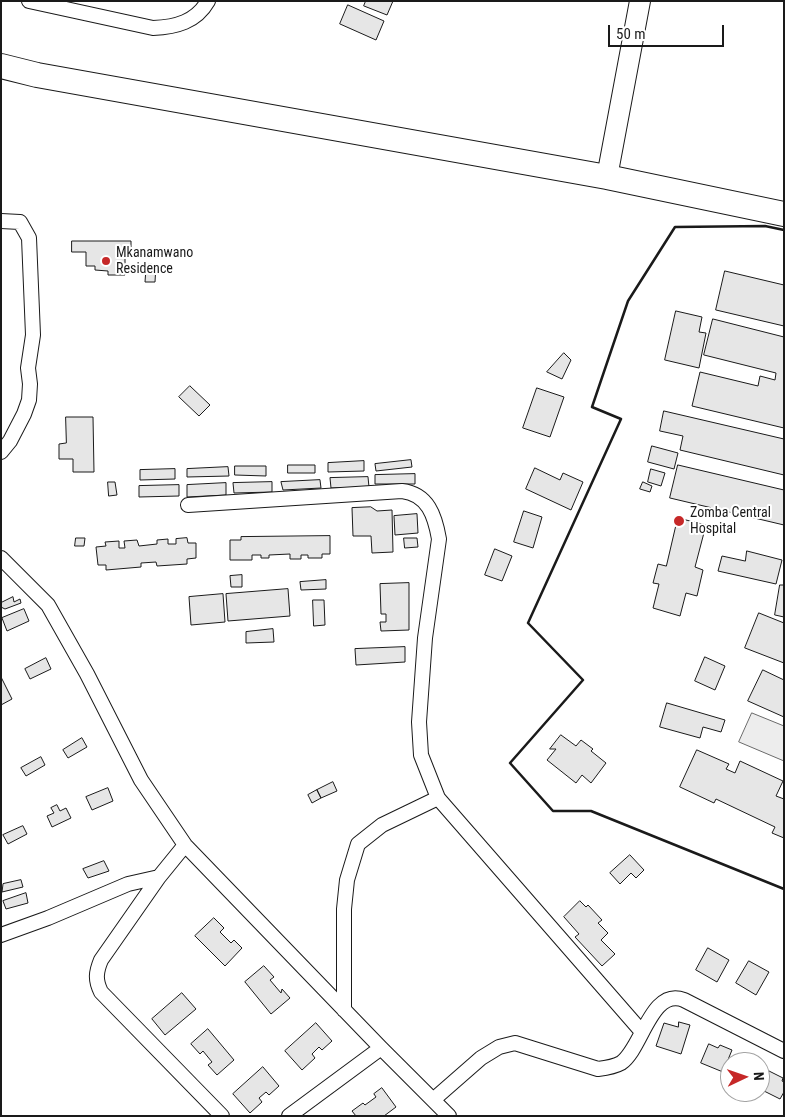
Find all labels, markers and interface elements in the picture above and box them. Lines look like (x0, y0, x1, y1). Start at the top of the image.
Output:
scale bar (610, 15, 726, 47)
text: 50 m (616, 25, 646, 43)
place label: Mkanamwano Residence (116, 245, 193, 278)
marker: Mkanamwano Residence (100, 255, 112, 267)
place label: Zomba Central Hospital (690, 505, 771, 538)
marker: Zomba Central Hospital (672, 514, 686, 528)
north arrow (720, 1052, 770, 1102)
text: N (751, 1072, 767, 1081)

